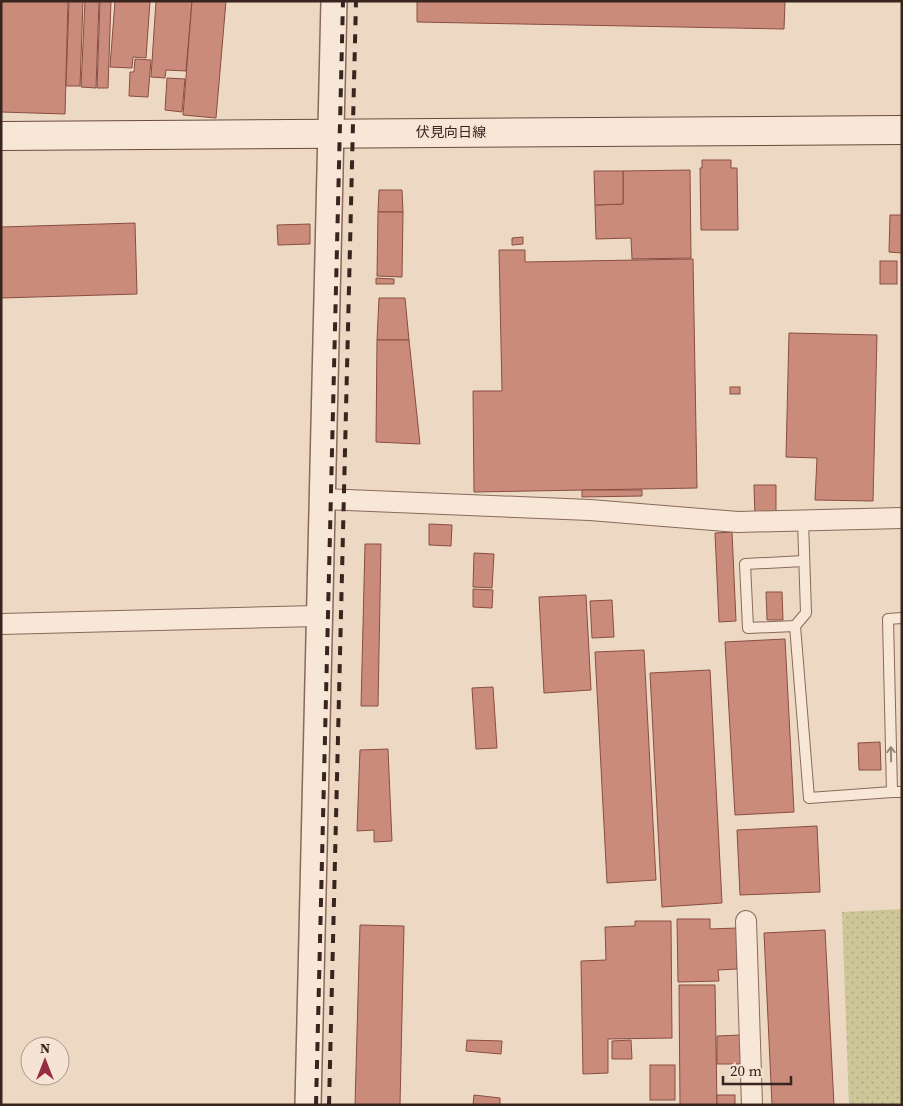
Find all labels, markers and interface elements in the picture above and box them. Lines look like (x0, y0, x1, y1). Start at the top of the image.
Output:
street label: 伏見向日線 (416, 122, 486, 142)
one-way arrow (886, 746, 896, 762)
north arrow (20, 1036, 70, 1086)
text: N (40, 1038, 50, 1058)
scale bar (723, 1054, 790, 1086)
text: 20 m (730, 1060, 762, 1081)

